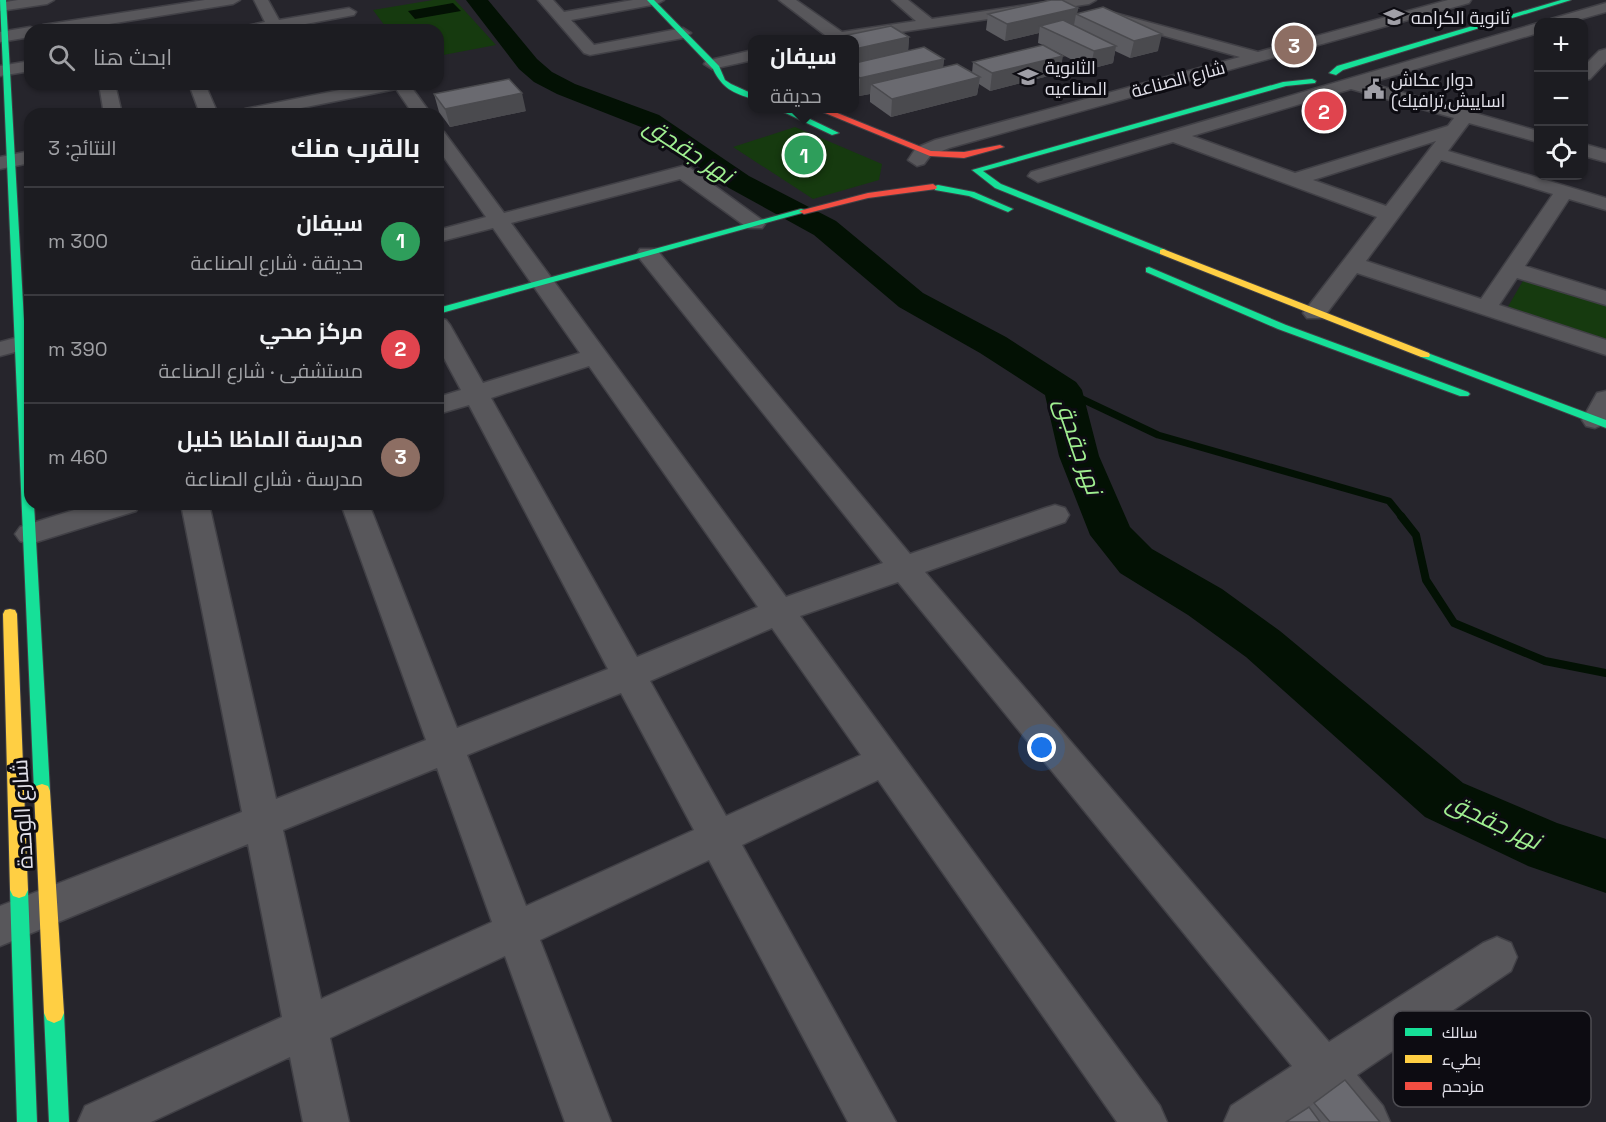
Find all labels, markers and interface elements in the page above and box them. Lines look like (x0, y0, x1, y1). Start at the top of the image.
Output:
school or university icon: ثانوية الكرامه (1382, 5, 1406, 29)
place label: ثانوية الكرامه (1411, 6, 1510, 29)
map controls (1534, 18, 1588, 180)
button: + (1534, 18, 1588, 72)
pin: 3 (1274, 22, 1314, 68)
search box (24, 24, 444, 90)
popup (748, 35, 859, 113)
icon: search (45, 41, 78, 74)
text: سيفان (770, 42, 837, 70)
text: ابحث هنا (93, 43, 172, 71)
street label: شارع الصناعة (1129, 55, 1228, 104)
place label: الثانوية الصناعيه (1045, 56, 1107, 100)
school or university icon: الثانوية الصناعيه (1016, 65, 1040, 89)
place label: دوار عكاش (اساييش٫ترافيك (1391, 68, 1505, 112)
button: − (1534, 72, 1588, 126)
public building icon: دوار عكاش (اساييش٫ترافيك (1362, 77, 1386, 101)
text: حديقة (770, 83, 822, 109)
pin: 2 (1304, 88, 1344, 134)
water label: نهر جقجق (639, 110, 742, 192)
button: locate (1534, 126, 1588, 180)
text: بالقرب منك (291, 131, 420, 165)
pin: 1 (784, 132, 824, 178)
text: النتائج: 3 (48, 135, 117, 161)
text: سيفان (296, 209, 363, 237)
text: 300 m (48, 228, 108, 254)
text: 1 (396, 228, 405, 254)
text: حديقة · شارع الصناعة (191, 250, 363, 276)
text: مركز صحي (260, 317, 363, 345)
text: 390 m (48, 336, 107, 362)
text: 2 (395, 336, 406, 362)
text: مستشفى · شارع الصناعة (158, 358, 363, 384)
water label: نهر جقجق (1048, 394, 1111, 501)
text: مدرسة الماظا خليل (177, 425, 363, 453)
text: 460 m (48, 444, 108, 470)
text: 3 (394, 444, 407, 470)
text: مدرسة · شارع الصناعة (185, 466, 363, 492)
your location (1027, 733, 1056, 762)
street label: شارع الوحدة (5, 758, 40, 870)
water label: نهر جقجق (1442, 786, 1548, 857)
legend (1393, 1011, 1591, 1107)
text: سالك (1442, 1022, 1477, 1043)
text: بطيء (1442, 1049, 1481, 1073)
text: مزدحم (1442, 1076, 1484, 1098)

